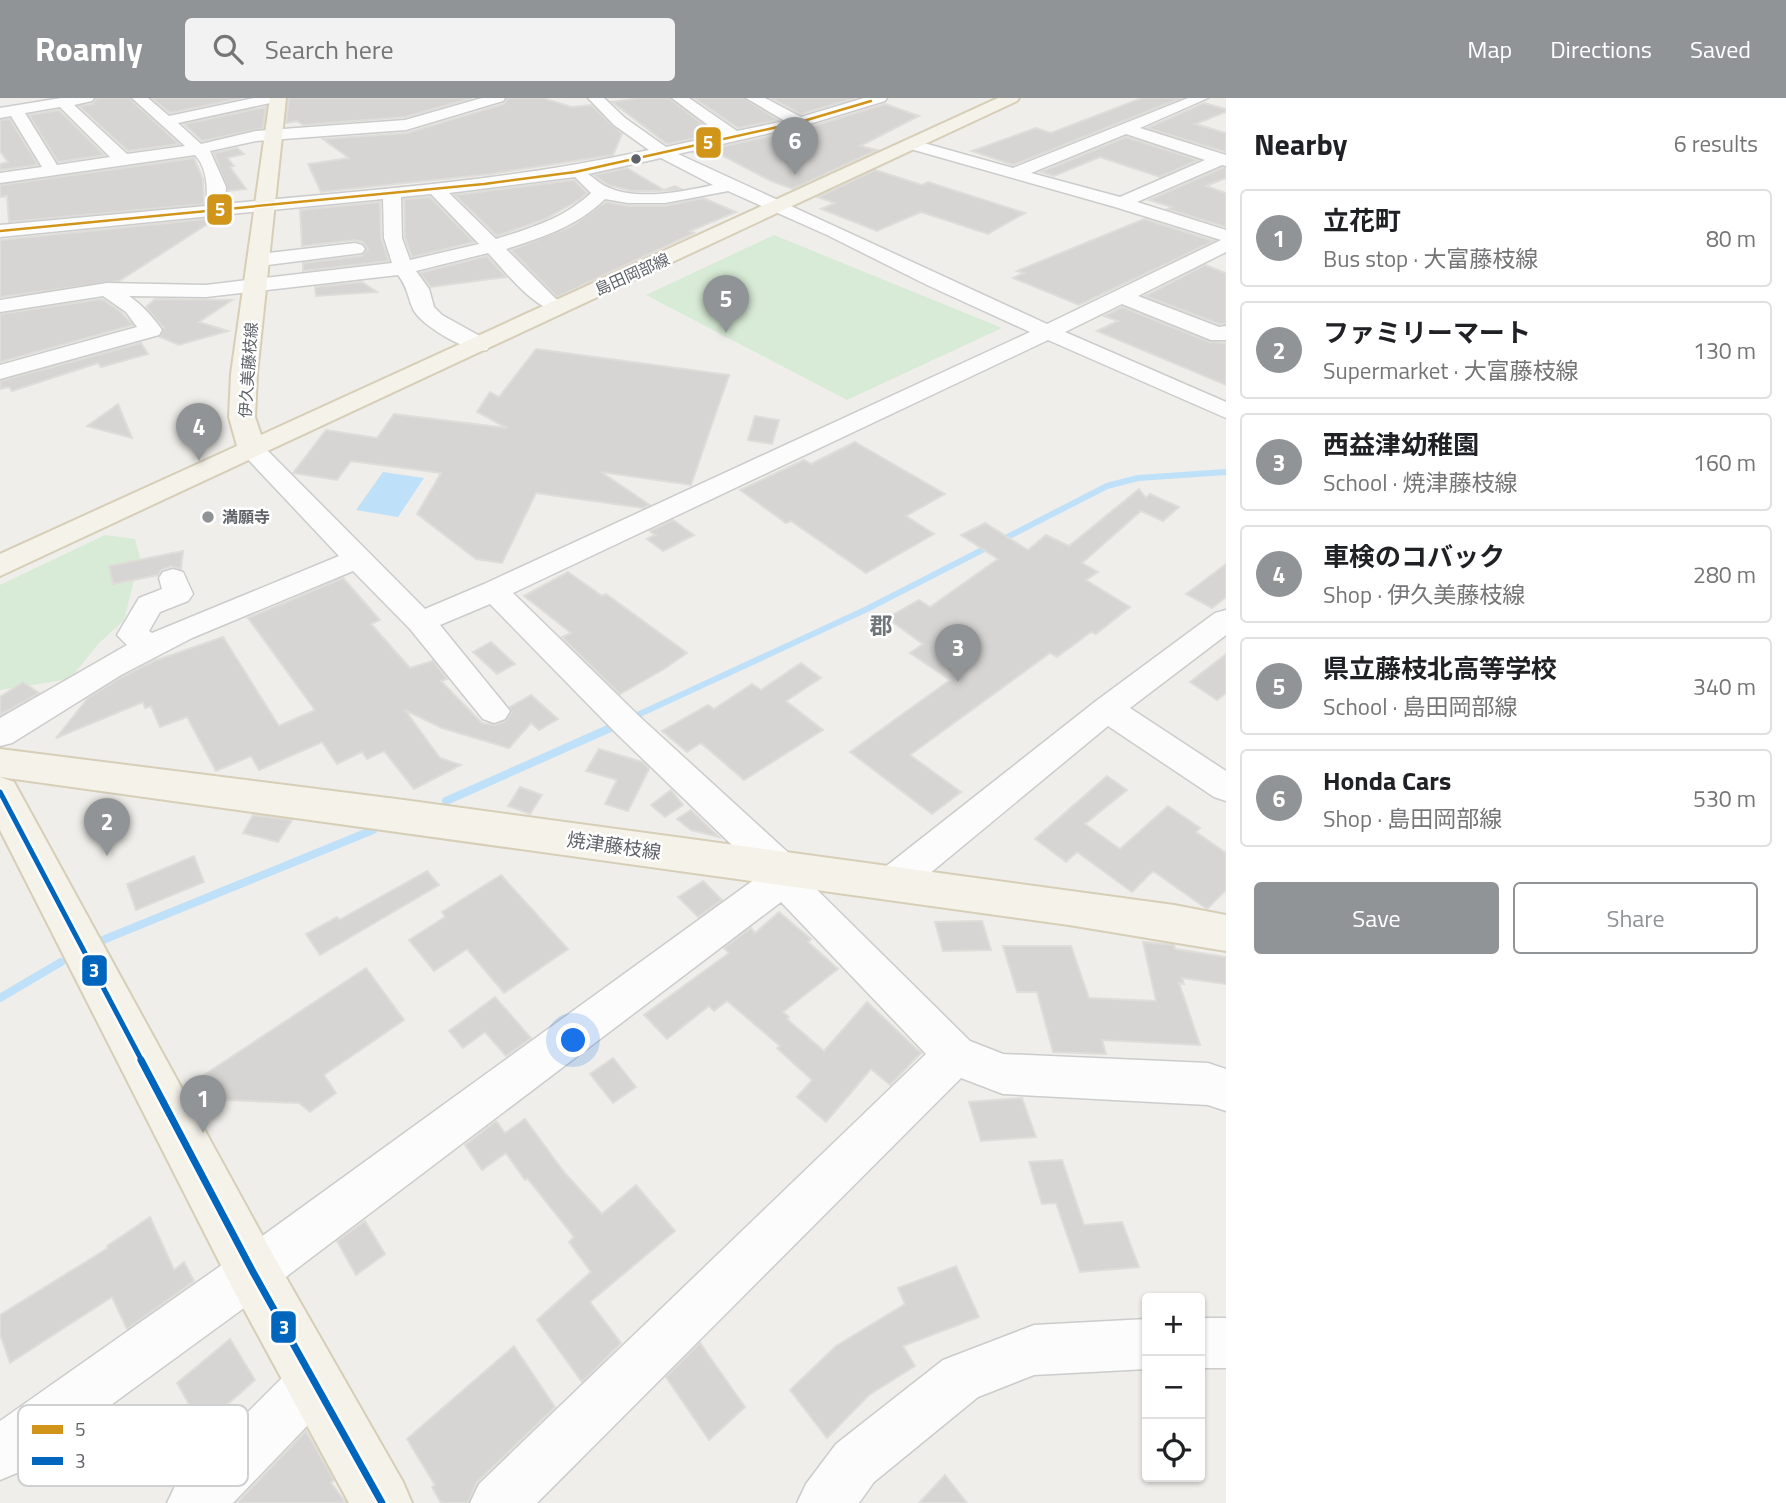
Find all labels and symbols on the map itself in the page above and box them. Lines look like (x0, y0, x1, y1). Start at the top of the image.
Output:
pin: 6 (772, 117, 818, 175)
line badge: 5 (695, 126, 722, 159)
text: 5 (703, 127, 713, 156)
unlabelled marker (629, 152, 643, 166)
line badge: 5 (206, 193, 233, 226)
text: 5 (215, 194, 225, 223)
street label: 島田岡部線 (591, 247, 673, 301)
pin: 5 (703, 275, 749, 333)
street label: 伊久美藤枝線 (233, 321, 263, 419)
pin: 4 (176, 403, 222, 461)
place label: 満願寺 (222, 505, 270, 529)
marker: 満願寺 (200, 509, 216, 525)
district label: 郡 (870, 608, 893, 643)
pin: 3 (935, 624, 981, 682)
pin: 2 (84, 798, 130, 856)
street label: 焼津藤枝線 (565, 824, 663, 866)
line badge: 3 (81, 954, 108, 987)
text: 3 (89, 955, 99, 984)
your location (556, 1023, 590, 1057)
pin: 1 (180, 1075, 226, 1133)
line badge: 3 (270, 1310, 297, 1344)
text: 3 (279, 1312, 289, 1341)
legend (18, 1405, 248, 1486)
text: 5 (75, 1414, 86, 1443)
text: 3 (75, 1446, 86, 1475)

